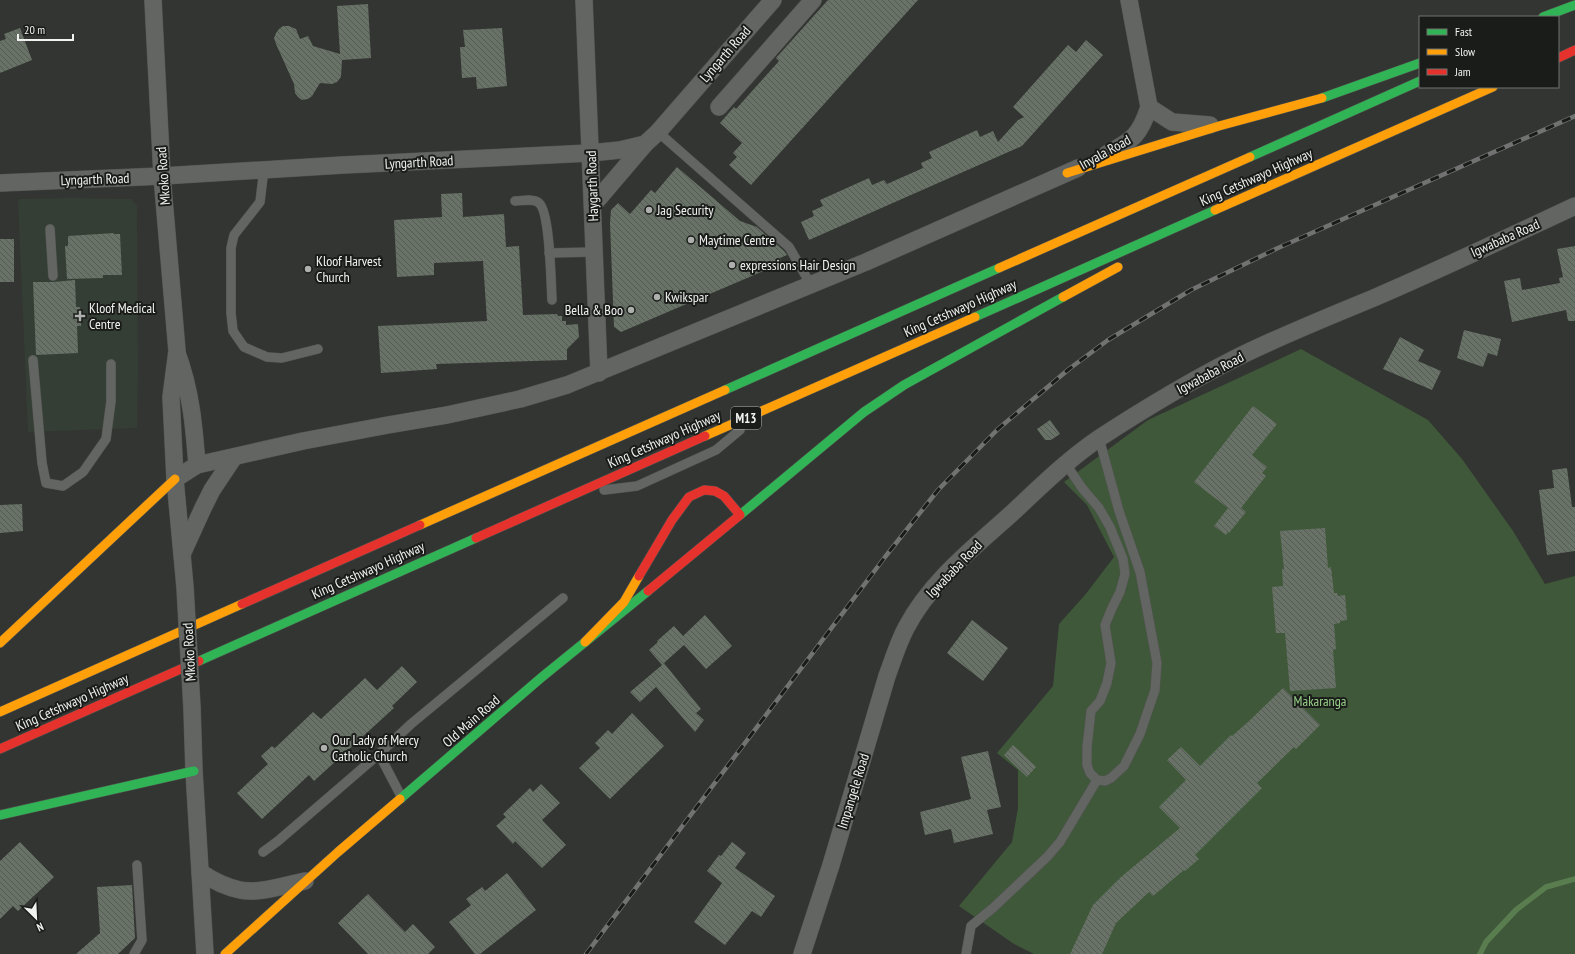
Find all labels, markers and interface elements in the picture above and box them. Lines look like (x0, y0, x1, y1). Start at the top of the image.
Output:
scale bar (18, 16, 73, 42)
legend (1419, 16, 1559, 88)
text: 20 m (24, 22, 45, 37)
street label: Lyngarth Road (696, 22, 754, 86)
text: Fast (1455, 24, 1473, 39)
text: Slow (1455, 44, 1476, 59)
text: Jam (1454, 64, 1471, 79)
street label: Inyala Road (1076, 131, 1134, 173)
street label: King Cetshwayo Highway (1197, 144, 1316, 210)
street label: Mkoko Road (152, 146, 174, 206)
street label: Haygarth Road (582, 150, 602, 222)
street label: Lyngarth Road (384, 151, 454, 173)
street label: Lyngarth Road (60, 169, 130, 189)
place label: Jag Security (656, 201, 714, 219)
marker: Jag Security (644, 205, 654, 215)
street label: Igwababa Road (1468, 215, 1542, 261)
place label: Maytime Centre (699, 231, 775, 249)
marker: Maytime Centre (686, 235, 696, 245)
place label: Kloof Harvest Church (316, 252, 382, 286)
place label: expressions Hair Design (740, 256, 855, 274)
marker: expressions Hair Design (727, 260, 737, 270)
marker: Kloof Harvest Church (303, 264, 313, 274)
street label: King Cetshwayo Highway (901, 275, 1020, 341)
place label: Kwikspar (665, 288, 708, 306)
marker: Kwikspar (652, 292, 662, 302)
place label: Kloof Medical Centre (89, 299, 156, 333)
place label: Bella & Boo (565, 301, 623, 319)
marker: Bella & Boo (626, 305, 636, 315)
marker: Kloof Medical Centre (74, 310, 86, 322)
street label: Igwababa Road (1173, 348, 1247, 398)
street label: King Cetshwayo Highway (605, 406, 724, 472)
road number: M13 (731, 407, 761, 429)
street label: Igwababa Road (922, 536, 986, 602)
street label: King Cetshwayo Highway (309, 537, 428, 603)
street label: Mkoko Road (178, 622, 200, 682)
street label: King Cetshwayo Highway (13, 669, 132, 735)
street label: Old Main Road (438, 691, 504, 751)
park label: Makaranga (1294, 692, 1346, 710)
place label: Our Lady of Mercy Catholic Church (332, 731, 420, 765)
marker: Our Lady of Mercy Catholic Church (319, 743, 329, 753)
street label: Impangele Road (833, 751, 873, 831)
north arrow (16, 898, 56, 938)
text: N (34, 920, 46, 935)

